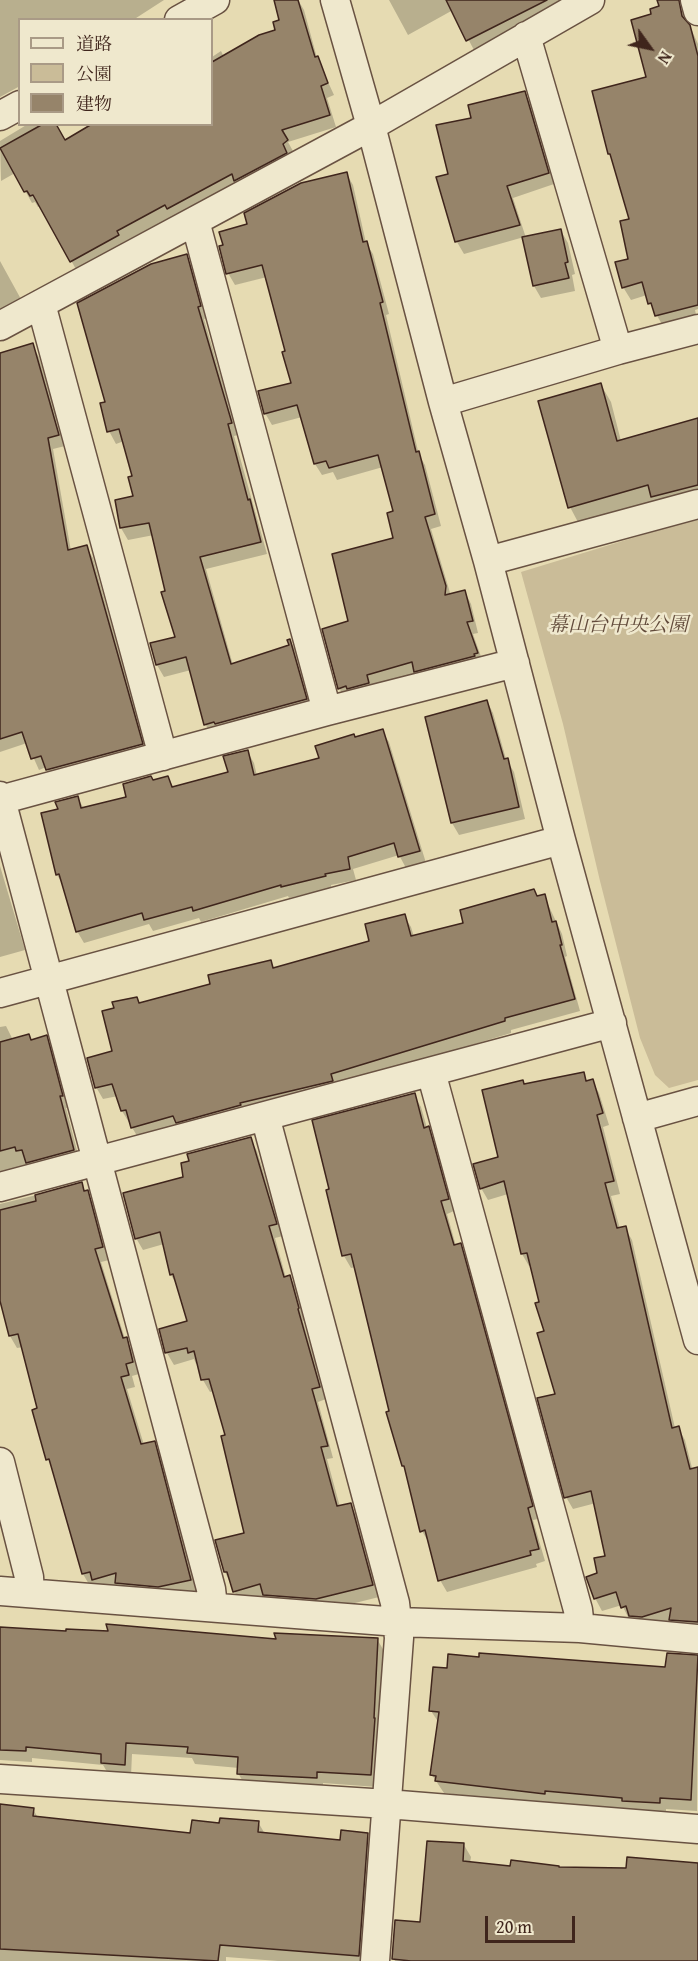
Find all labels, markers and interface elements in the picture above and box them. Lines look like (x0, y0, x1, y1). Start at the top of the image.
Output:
legend (18, 18, 213, 126)
north arrow (620, 18, 680, 78)
text: 道路 (76, 30, 112, 57)
text: N (652, 47, 678, 69)
text: 公園 (76, 60, 112, 87)
text: 建物 (76, 90, 112, 117)
park label: 幕山台中央公園 (548, 614, 688, 638)
scale bar (488, 1904, 578, 1942)
text: 20 m (496, 1913, 532, 1940)

